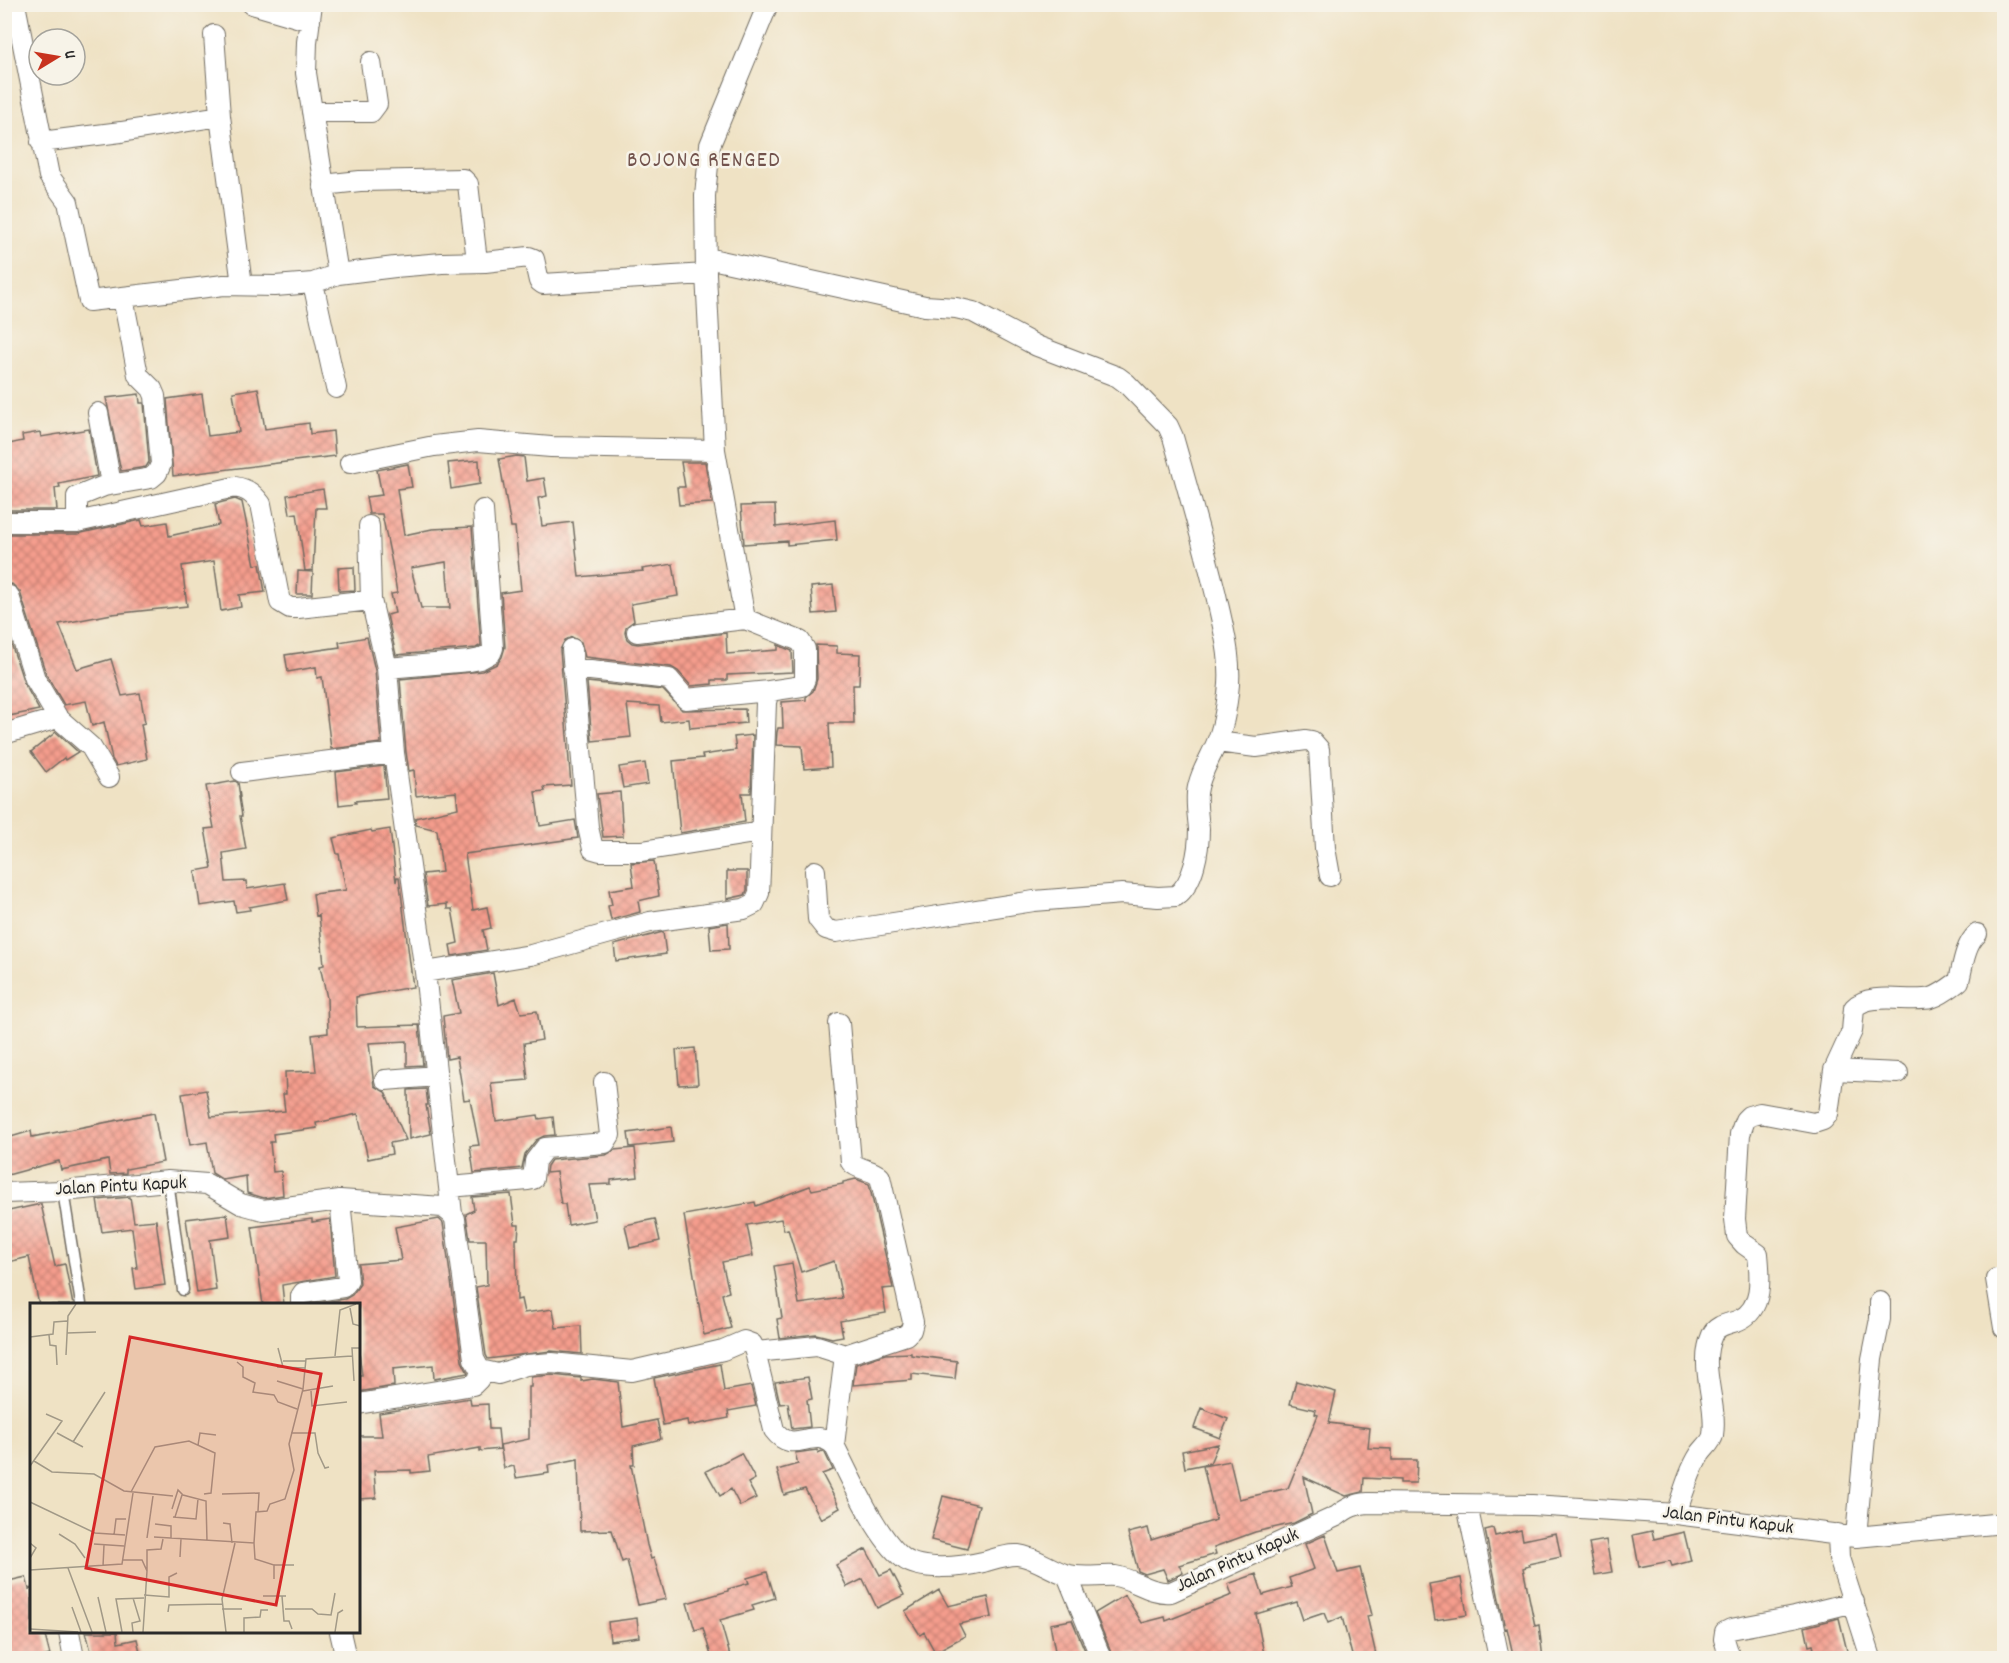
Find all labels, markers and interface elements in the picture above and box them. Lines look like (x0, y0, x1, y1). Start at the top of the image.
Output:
north arrow (27, 27, 87, 87)
text: U (57, 49, 81, 61)
district label: BOJONG RENGED (627, 146, 781, 177)
street label: Jalan Pintu Kapuk (54, 1170, 188, 1204)
inset map (30, 1303, 360, 1633)
street label: Jalan Pintu Kapuk (1661, 1499, 1795, 1543)
street label: Jalan Pintu Kapuk (1172, 1521, 1304, 1601)

